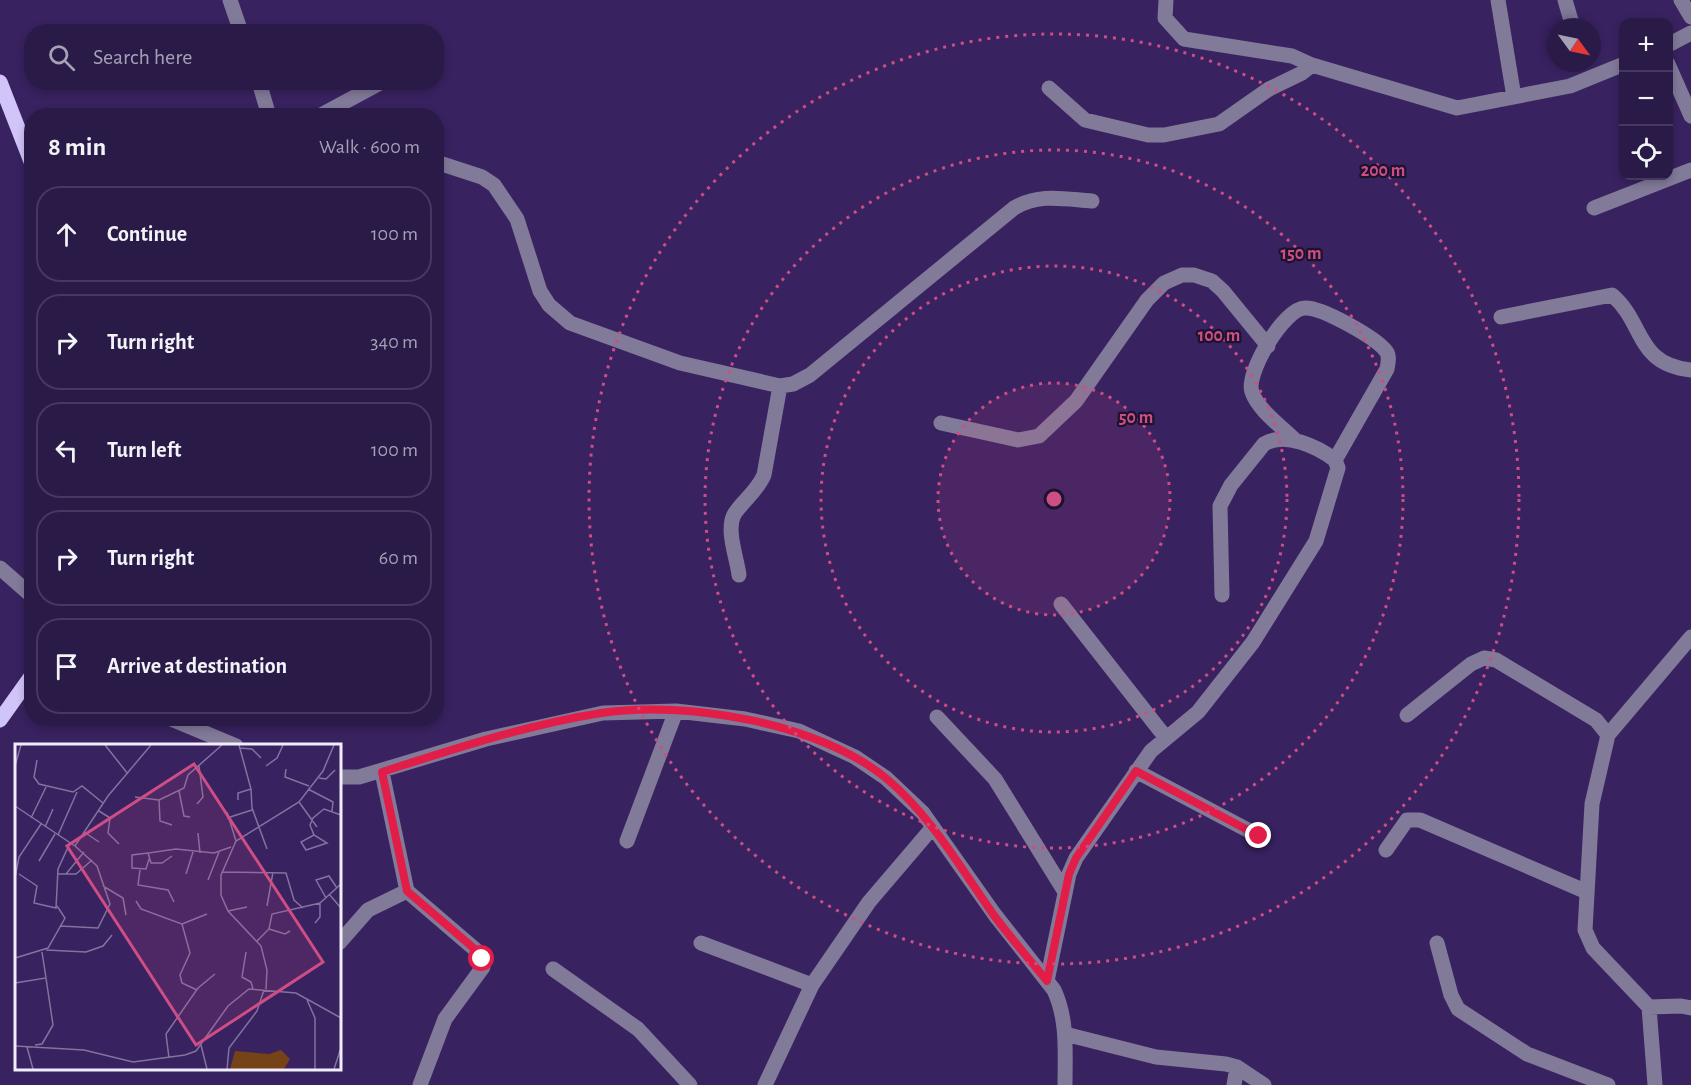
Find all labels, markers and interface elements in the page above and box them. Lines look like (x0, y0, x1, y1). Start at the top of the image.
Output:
north arrow (1547, 18, 1601, 72)
map controls (1619, 18, 1673, 180)
button: + (1619, 18, 1673, 72)
search box (24, 24, 444, 90)
icon: search (45, 41, 78, 74)
text: Search here (93, 46, 192, 68)
button: − (1619, 72, 1673, 126)
button: locate (1619, 126, 1673, 180)
text: 8 min (48, 134, 106, 160)
text: Walk · 600 m (319, 137, 420, 157)
text: 200 m (1361, 162, 1405, 180)
icon: ahead (50, 218, 83, 251)
text: Continue (107, 223, 187, 245)
text: 100 m (371, 224, 418, 244)
text: 150 m (1281, 245, 1321, 263)
icon: right (50, 326, 83, 359)
text: 100 m (1198, 327, 1240, 345)
text: Turn right (107, 331, 194, 353)
text: 340 m (370, 332, 418, 352)
text: 50 m (1119, 409, 1153, 427)
icon: left (50, 434, 83, 467)
text: Turn left (107, 439, 181, 461)
text: 100 m (371, 440, 418, 460)
centre of rings (1044, 489, 1064, 509)
icon: right (50, 542, 83, 575)
text: Turn right (107, 547, 194, 569)
text: 60 m (379, 548, 418, 568)
icon: arrive (50, 650, 83, 683)
text: Arrive at destination (107, 655, 287, 677)
inset map (15, 744, 340, 1070)
route end (1245, 822, 1271, 848)
route start (468, 945, 494, 971)

